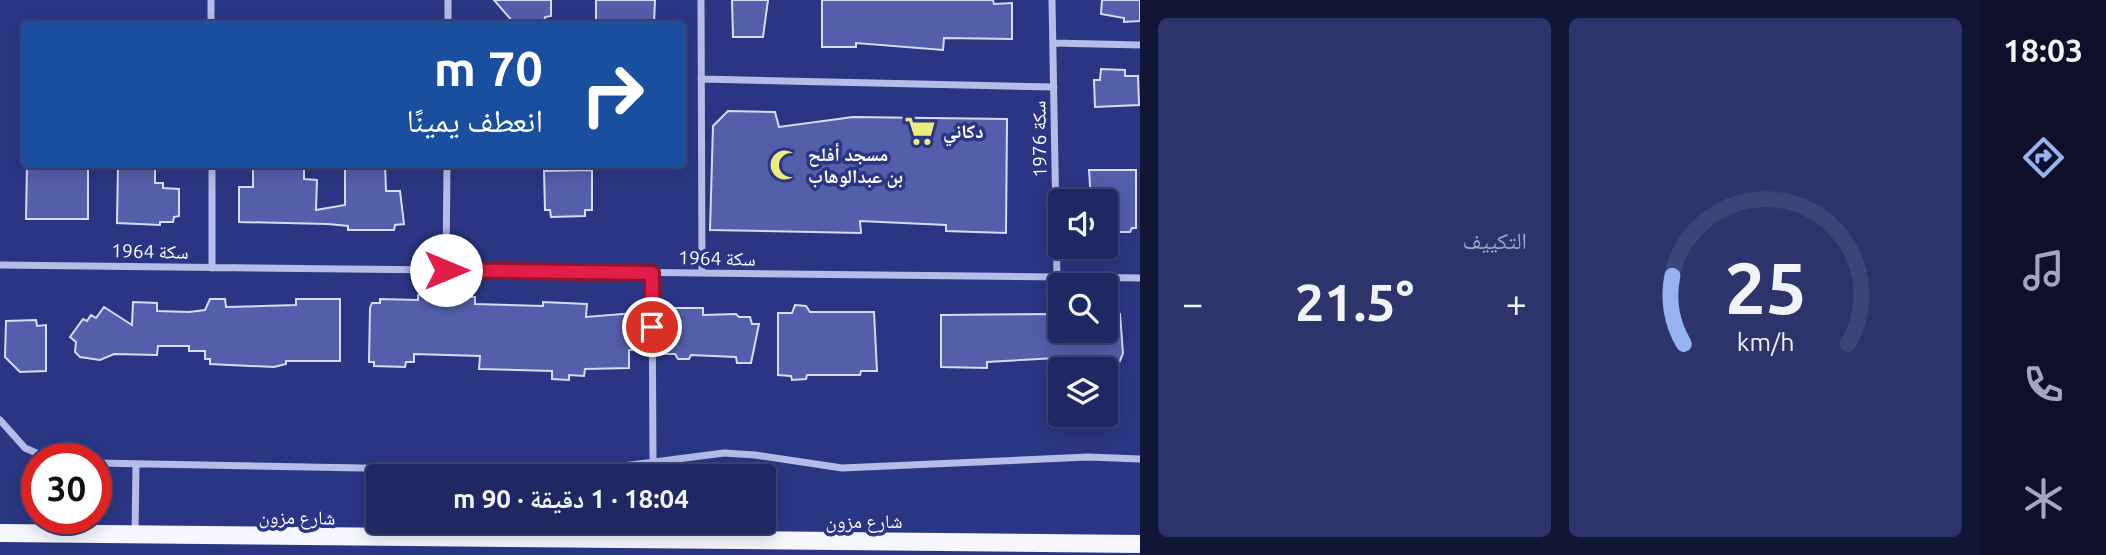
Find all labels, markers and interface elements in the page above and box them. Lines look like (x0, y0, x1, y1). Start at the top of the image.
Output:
text: 18:03 (2003, 32, 2083, 68)
text: 70 m (434, 40, 543, 95)
icon: right (567, 49, 658, 140)
street label: سكة 1976 (1027, 100, 1051, 178)
text: انعطف يمينًا (407, 102, 543, 138)
supermarket icon: دكاني (903, 114, 937, 148)
place label: دكاني (943, 120, 984, 147)
icon: directions (2019, 133, 2068, 182)
place label: مسجد أفلح بن عبدالوهاب (808, 143, 903, 188)
mosque icon: مسجد أفلح بن عبدالوهاب (768, 148, 802, 182)
map controls (1048, 189, 1118, 427)
button: sound (1048, 189, 1118, 259)
text: التكييف (1462, 228, 1527, 253)
position arrow (409, 233, 483, 307)
street label: سكة 1964 (111, 239, 189, 263)
street label: سكة 1964 (678, 246, 756, 270)
text: 25 (1724, 246, 1807, 328)
icon: music (2019, 246, 2068, 295)
button: search (1048, 273, 1118, 343)
text: 21.5° (1295, 273, 1414, 331)
text: − (1182, 282, 1203, 324)
text: + (1506, 282, 1527, 324)
pin (622, 297, 682, 357)
icon: arrive (633, 308, 671, 346)
text: km/h (1737, 327, 1794, 355)
button: layers (1048, 357, 1118, 427)
icon: phone (2019, 360, 2068, 409)
speed limit sign: 30 (21, 443, 112, 534)
icon: climate (2019, 474, 2068, 523)
text: 18:04 · 1 دقيقة · 90 m (453, 484, 689, 513)
street label: شارع مزون (258, 505, 336, 530)
street label: شارع مزون (826, 510, 902, 533)

